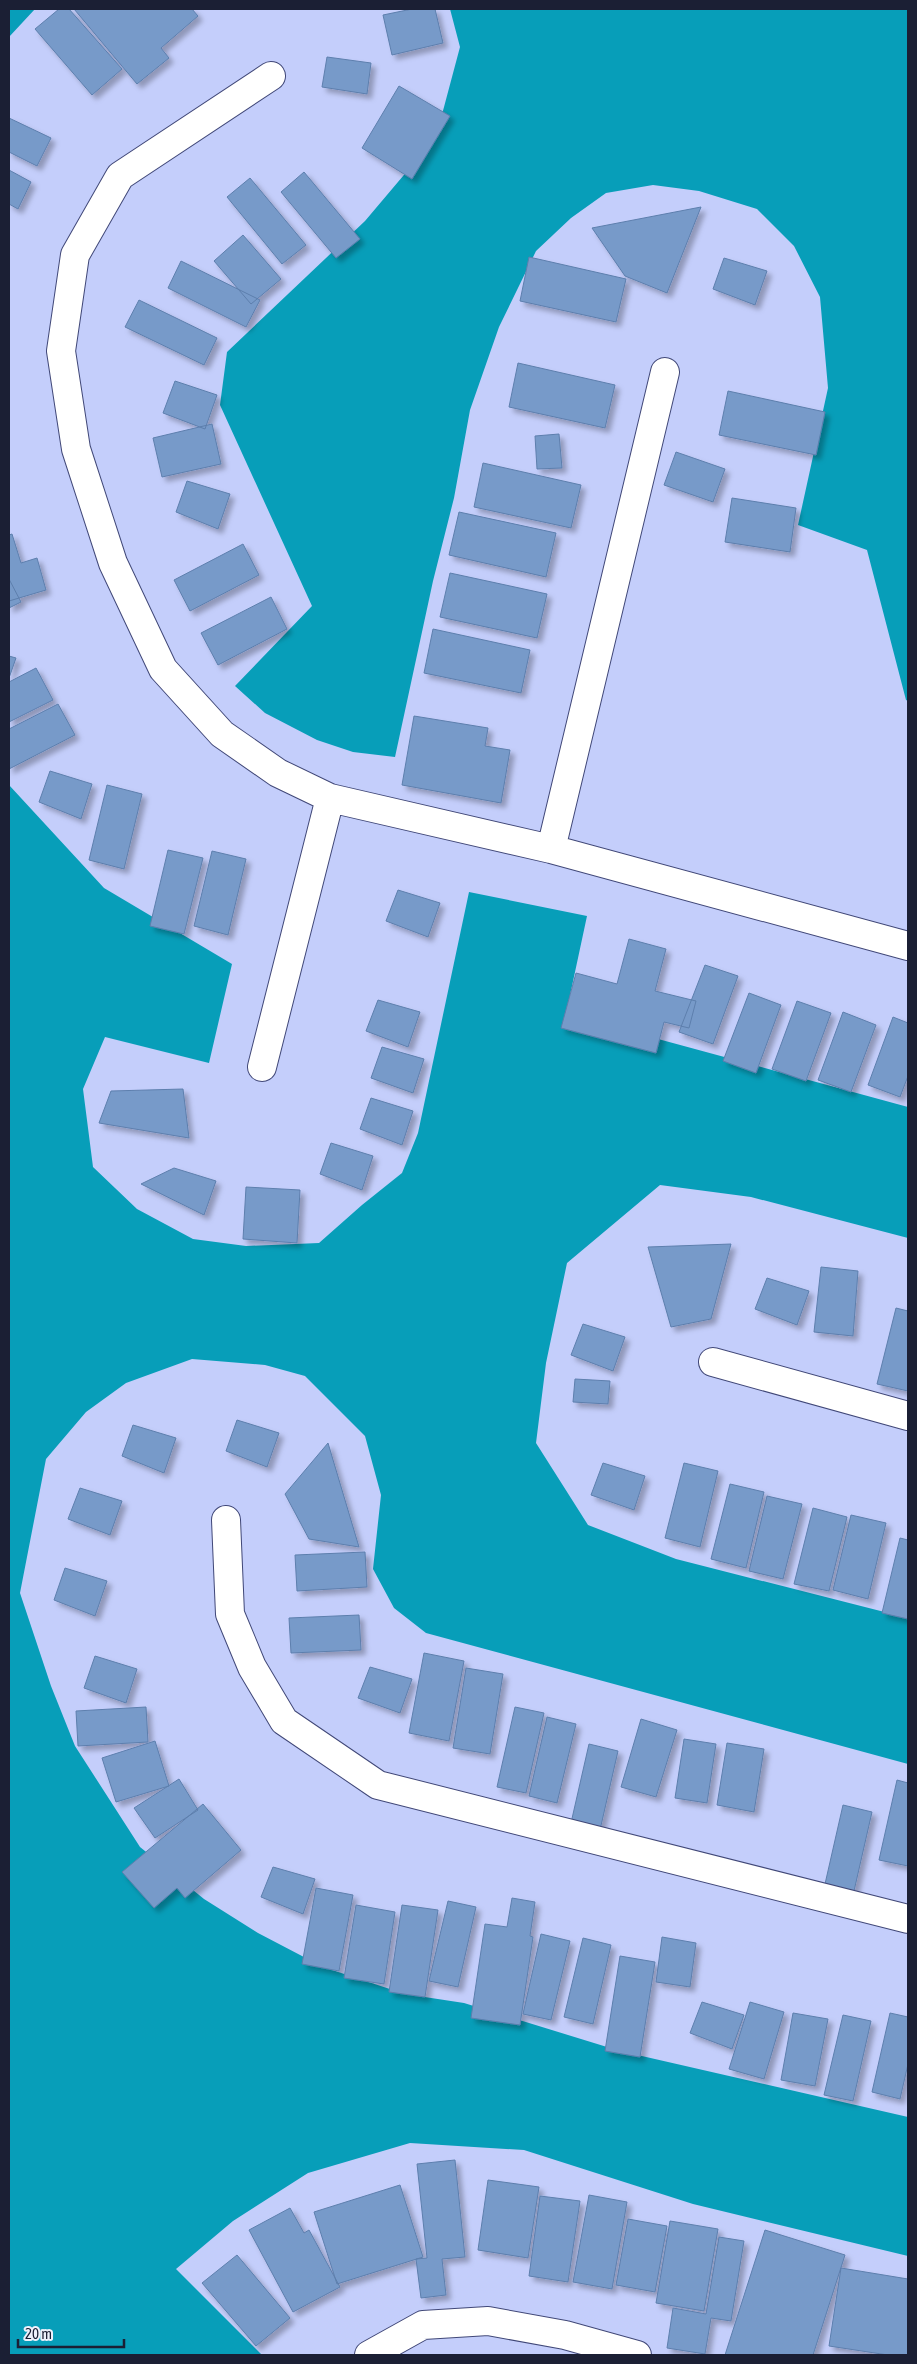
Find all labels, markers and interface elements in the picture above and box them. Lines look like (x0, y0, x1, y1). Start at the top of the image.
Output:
scale bar (18, 2316, 124, 2348)
text: 20 m (25, 2325, 52, 2342)

